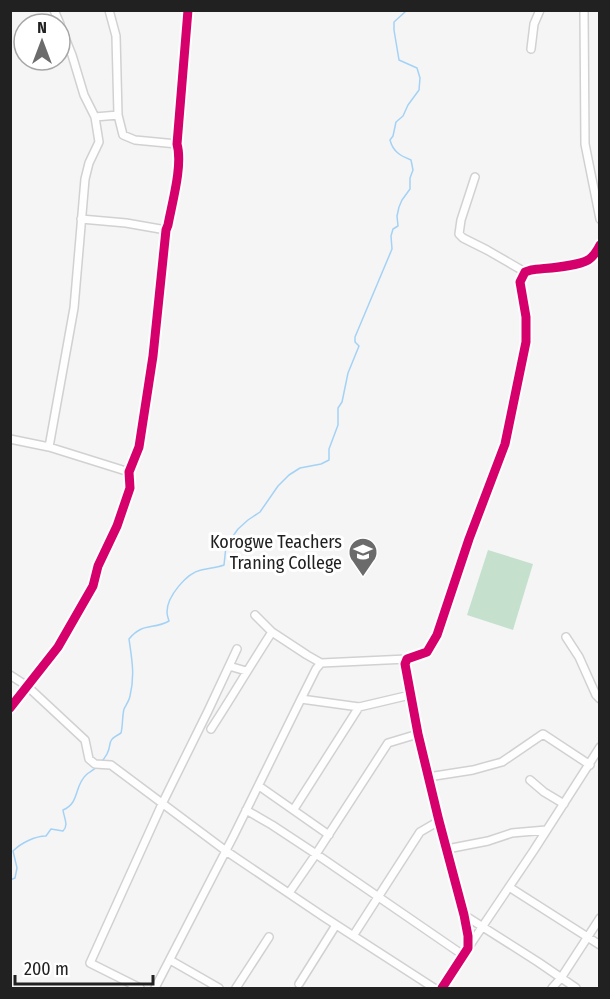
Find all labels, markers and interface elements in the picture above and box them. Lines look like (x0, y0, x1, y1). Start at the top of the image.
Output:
north arrow (12, 12, 72, 72)
text: N (37, 18, 47, 37)
place label: Korogwe Teachers Traning College (210, 531, 342, 574)
school or university icon: Korogwe Teachers Traning College (347, 536, 379, 578)
scale bar (15, 948, 153, 986)
text: 200 m (24, 958, 69, 980)

